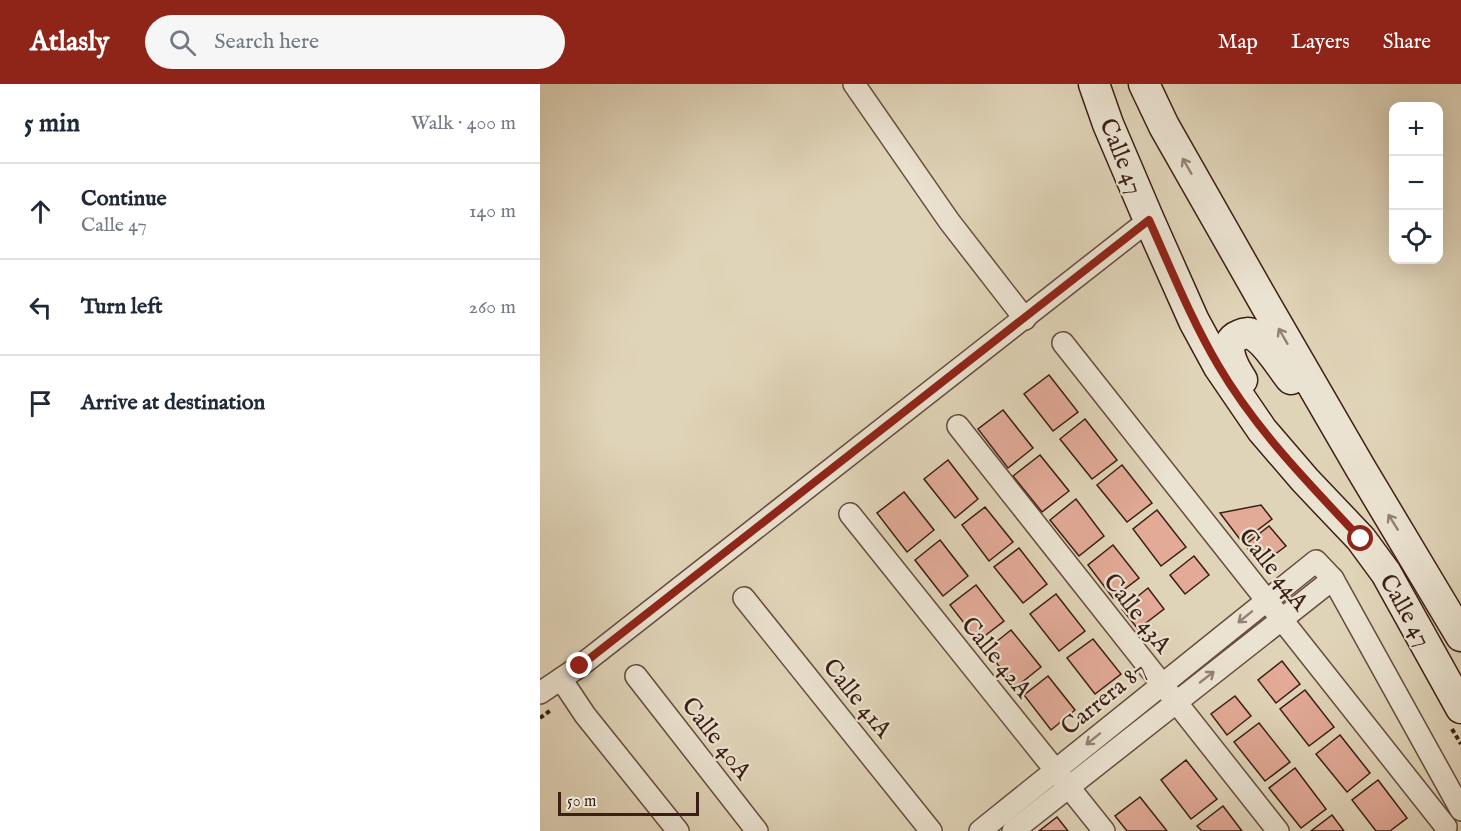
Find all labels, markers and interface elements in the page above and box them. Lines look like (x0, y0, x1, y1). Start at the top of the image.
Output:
search box (145, 15, 565, 69)
text: Atlasly (30, 25, 109, 60)
icon: search (166, 26, 199, 59)
text: Search here (214, 28, 319, 56)
text: Map (1218, 29, 1258, 56)
text: Layers (1291, 29, 1350, 56)
text: Share (1383, 29, 1431, 56)
map controls (1389, 102, 1443, 264)
button: + (1389, 102, 1443, 156)
text: 5 min (24, 107, 80, 140)
text: Walk · 400 m (411, 111, 516, 136)
street label: Calle 47 (1091, 114, 1150, 199)
button: − (1389, 156, 1443, 210)
one-way arrow (1180, 158, 1192, 175)
text: Continue (81, 185, 167, 213)
icon: ahead (24, 195, 57, 228)
text: 140 m (469, 199, 516, 224)
button: locate (1389, 210, 1443, 264)
text: Calle 47 (81, 213, 147, 238)
icon: left (24, 291, 57, 324)
text: Turn left (81, 293, 163, 321)
text: 260 m (469, 295, 516, 320)
one-way arrow (1277, 327, 1289, 344)
icon: arrive (24, 387, 57, 420)
text: Arrive at destination (81, 389, 265, 417)
one-way arrow (1387, 513, 1400, 530)
street label: Calle 44A (1231, 522, 1315, 618)
route start (1347, 525, 1373, 551)
street label: Calle 43A (1096, 567, 1178, 661)
street label: Calle 47 (1372, 569, 1438, 653)
one-way arrow (1238, 610, 1253, 624)
street label: Calle 42A (954, 611, 1039, 706)
route end (566, 652, 592, 678)
street label: Calle 41A (815, 653, 899, 746)
street label: Carrera 87 (1055, 655, 1153, 743)
one-way arrow (1199, 671, 1215, 684)
street label: Calle 40A (674, 691, 758, 787)
one-way arrow (1085, 733, 1101, 746)
scale bar (558, 789, 699, 816)
text: 50 m (567, 792, 596, 812)

